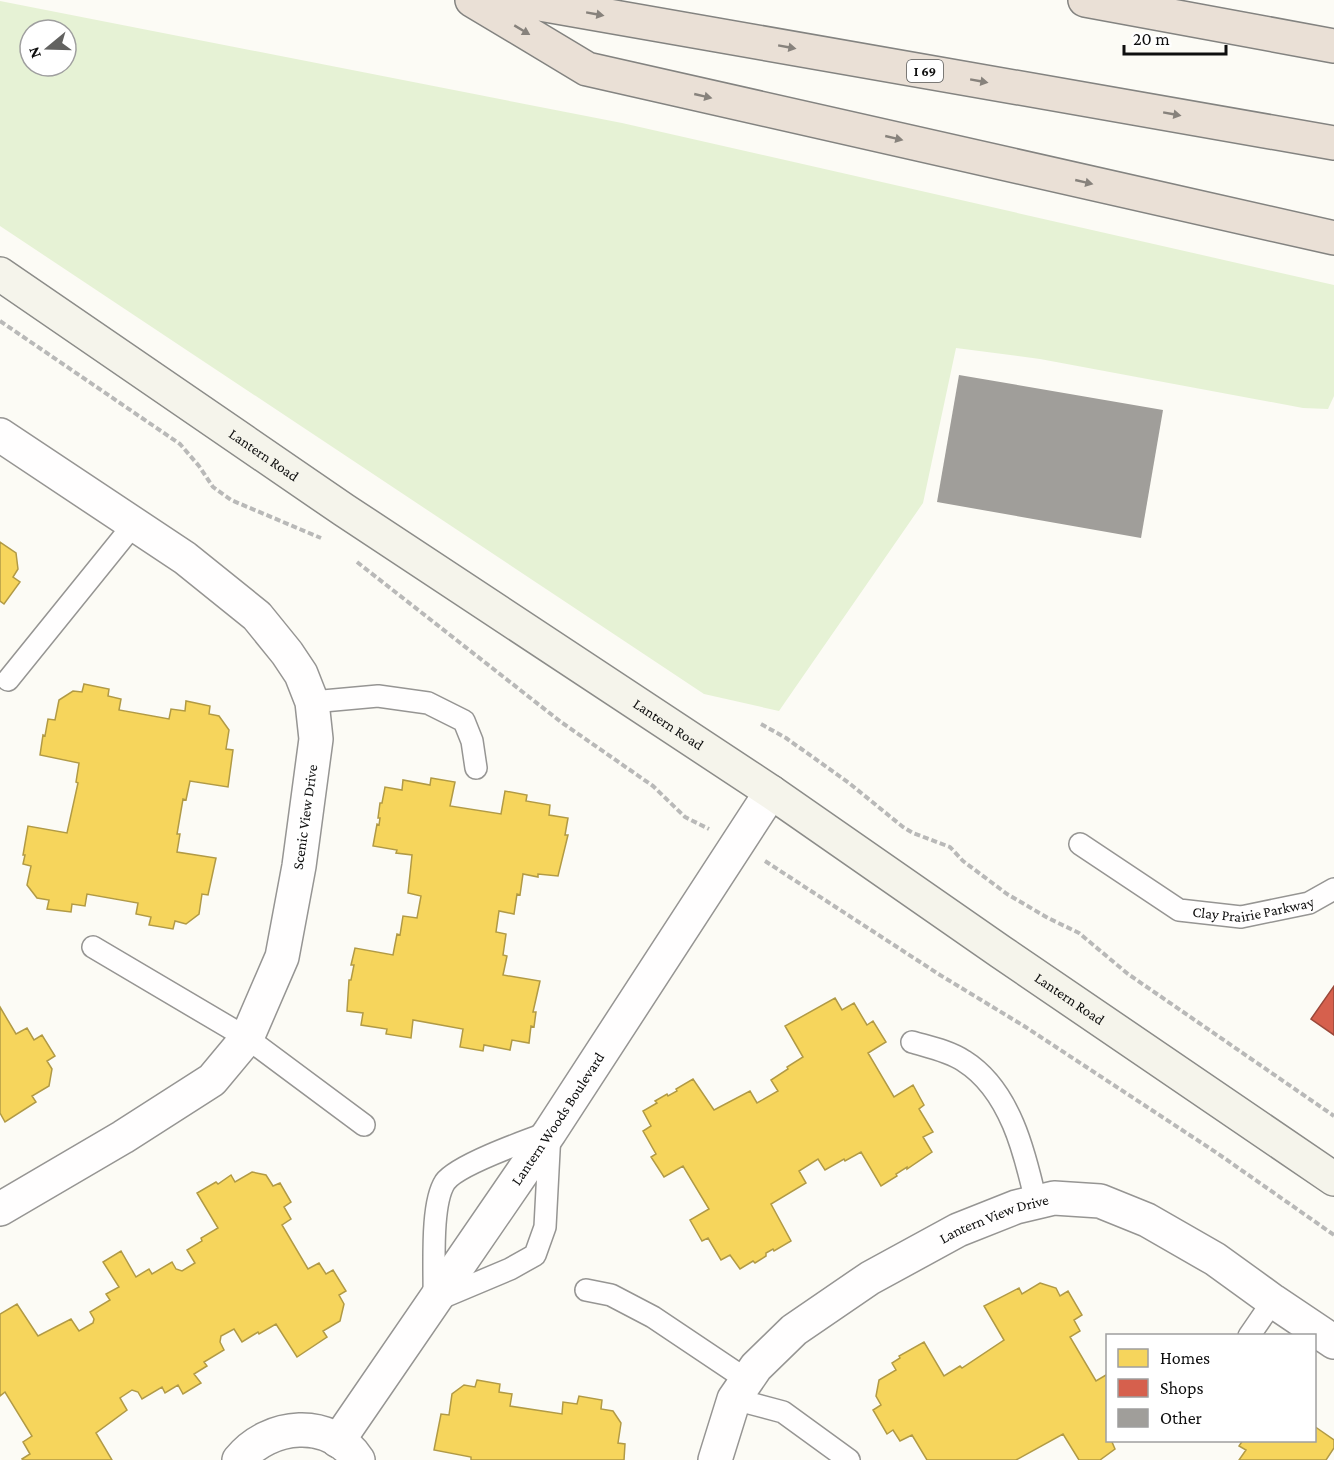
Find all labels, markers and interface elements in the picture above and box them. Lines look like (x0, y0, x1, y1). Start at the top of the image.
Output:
one-way arrow (586, 9, 605, 18)
north arrow (18, 18, 78, 78)
scale bar (1124, 18, 1226, 56)
one-way arrow (514, 25, 530, 36)
text: 20 m (1133, 29, 1170, 49)
one-way arrow (778, 43, 797, 52)
text: N (24, 45, 44, 61)
road number: I 69 (907, 60, 943, 82)
one-way arrow (970, 77, 989, 86)
one-way arrow (694, 91, 713, 101)
one-way arrow (1162, 110, 1181, 119)
one-way arrow (884, 134, 903, 144)
one-way arrow (1075, 177, 1093, 187)
street label: Lantern Road (226, 426, 302, 484)
street label: Lantern Road (630, 695, 707, 753)
street label: Scenic View Drive (290, 763, 320, 871)
street label: Clay Prairie Parkway (1192, 894, 1317, 925)
street label: Lantern Road (1032, 969, 1107, 1028)
street label: Lantern Woods Boulevard (508, 1049, 608, 1188)
street label: Lantern View Drive (937, 1191, 1051, 1247)
legend (1106, 1334, 1316, 1442)
text: Homes (1160, 1348, 1210, 1368)
text: Shops (1160, 1378, 1204, 1398)
text: Other (1160, 1408, 1203, 1428)

